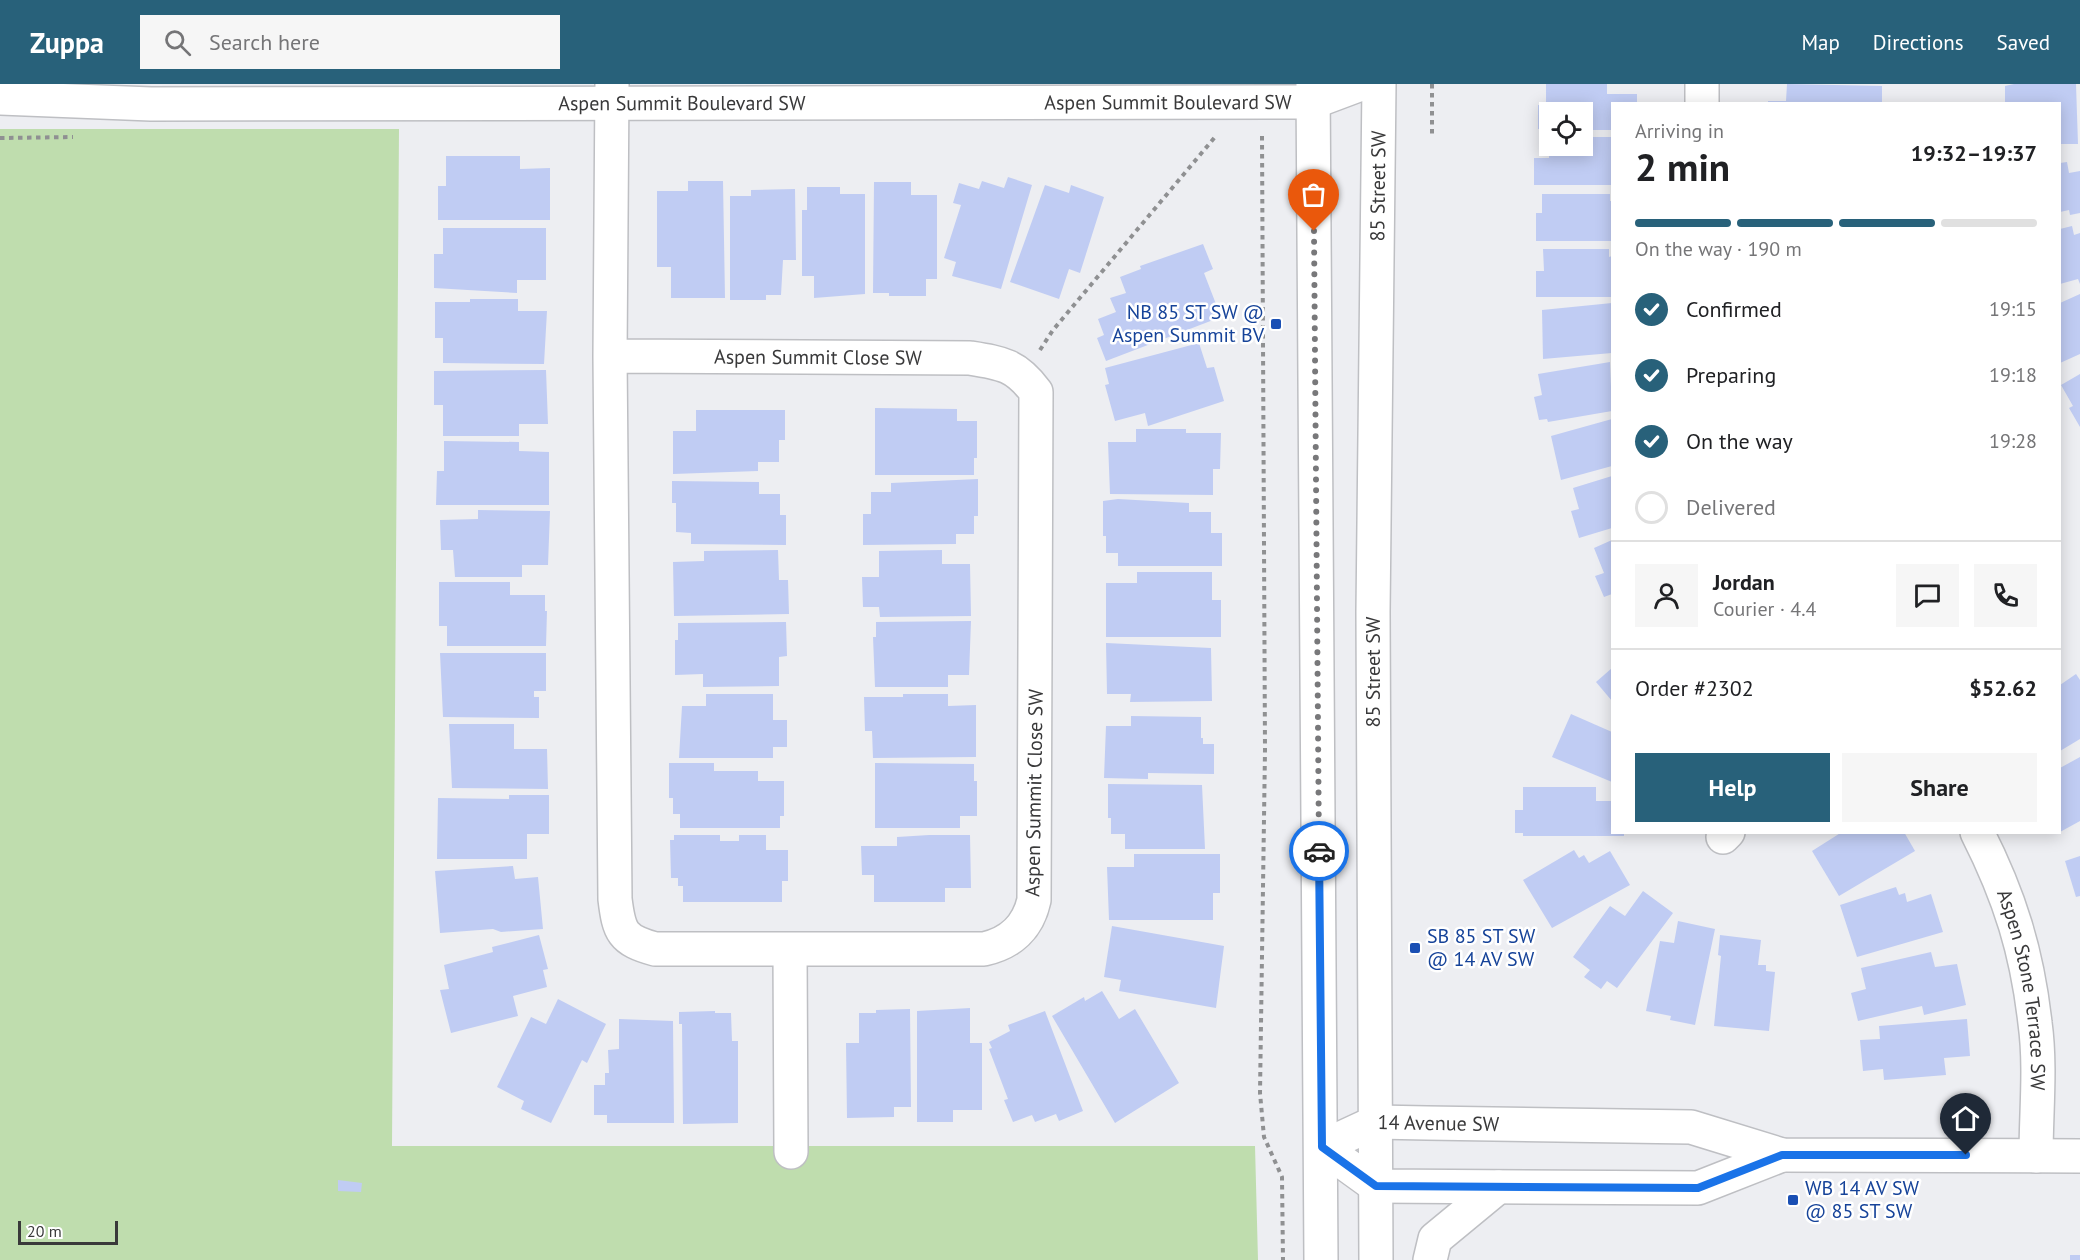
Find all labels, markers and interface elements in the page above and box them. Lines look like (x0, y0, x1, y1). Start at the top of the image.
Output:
search box (140, 15, 560, 69)
text: Zuppa (30, 24, 104, 61)
icon: search (161, 26, 194, 59)
text: Search here (209, 28, 320, 56)
text: Map (1801, 29, 1840, 56)
text: Directions (1873, 29, 1964, 56)
text: Saved (1997, 29, 2050, 56)
street label: Aspen Summit Boulevard SW (1044, 89, 1292, 115)
street label: Aspen Summit Boulevard SW (558, 90, 806, 116)
map controls (1539, 102, 1593, 156)
button: locate (1539, 102, 1593, 156)
text: Arriving in (1635, 118, 1724, 144)
street label: 85 Street SW (1364, 130, 1391, 242)
text: 19:32–19:37 (1911, 139, 2037, 167)
text: 2 min (1635, 141, 1730, 192)
pin (1288, 169, 1339, 231)
icon: bag (1297, 178, 1330, 211)
text: On the way · 190 m (1635, 236, 1802, 262)
icon: check (1635, 293, 1668, 326)
text: Confirmed (1686, 295, 1782, 323)
text: 19:15 (1989, 296, 2037, 322)
place label: NB 85 ST SW @ Aspen Summit BV (1112, 299, 1265, 348)
marker: NB 85 ST SW @ Aspen Summit BV (1269, 317, 1283, 331)
street label: Aspen Summit Close SW (714, 344, 922, 371)
icon: check (1635, 359, 1668, 392)
text: Preparing (1686, 361, 1776, 389)
text: 19:18 (1989, 362, 2037, 388)
icon: check (1635, 425, 1668, 458)
text: On the way (1686, 427, 1793, 455)
text: 19:28 (1989, 428, 2037, 454)
text: Delivered (1686, 493, 1776, 521)
button: person (1635, 564, 1698, 627)
button: chat (1896, 564, 1959, 627)
button: phone (1974, 564, 2037, 627)
text: Jordan (1713, 568, 1775, 596)
text: Courier · 4.4 (1713, 596, 1816, 622)
street label: 85 Street SW (1360, 616, 1386, 727)
text: Order #2302 (1635, 674, 1754, 702)
text: $52.62 (1969, 674, 2037, 702)
street label: Aspen Summit Close SW (1019, 688, 1049, 897)
button: Help (1635, 753, 1830, 822)
button: Share (1842, 753, 2037, 822)
courier (1289, 821, 1349, 881)
icon: car (1303, 835, 1336, 868)
street label: Aspen Stone Terrace SW (1991, 885, 2051, 1091)
place label: SB 85 ST SW @ 14 AV SW (1427, 923, 1536, 972)
marker: SB 85 ST SW @ 14 AV SW (1408, 941, 1422, 955)
pin (1940, 1093, 1991, 1155)
icon: home (1949, 1102, 1982, 1135)
street label: 14 Avenue SW (1377, 1109, 1500, 1137)
place label: WB 14 AV SW @ 85 ST SW (1805, 1175, 1920, 1224)
marker: WB 14 AV SW @ 85 ST SW (1786, 1193, 1800, 1207)
scale bar (18, 1218, 118, 1246)
text: 20 m (27, 1221, 62, 1241)

